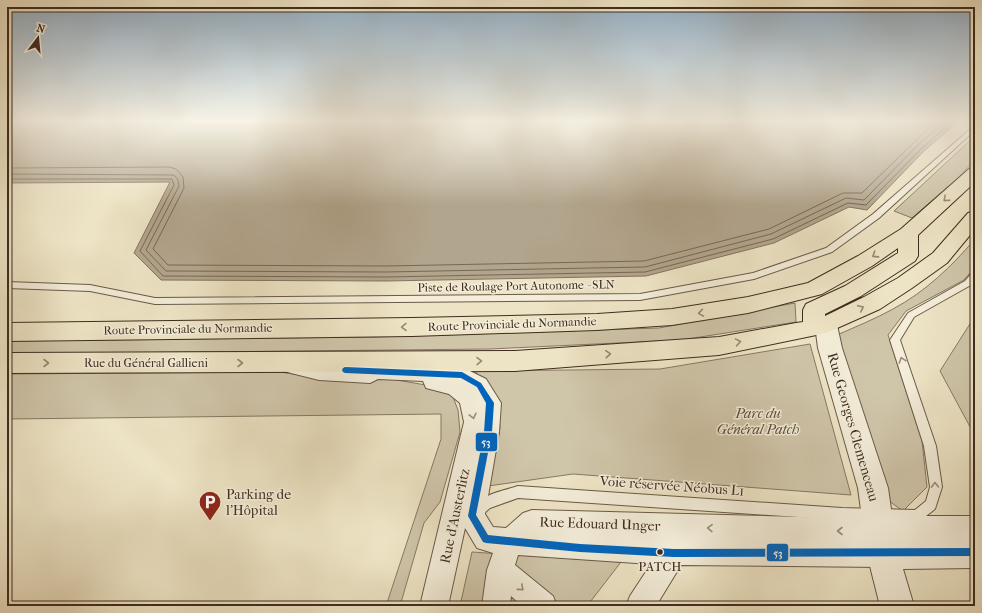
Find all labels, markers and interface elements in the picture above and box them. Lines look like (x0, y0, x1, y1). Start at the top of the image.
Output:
north arrow (18, 18, 58, 58)
text: N (35, 21, 47, 36)
one-way arrow (943, 195, 951, 202)
one-way arrow (873, 250, 880, 257)
street label: Piste de Roulage Port Autonome - SLN (417, 277, 615, 295)
one-way arrow (857, 305, 864, 313)
one-way arrow (698, 308, 704, 317)
street label: Route Provinciale du Normandie (427, 314, 597, 334)
street label: Route Provinciale du Normandie (103, 321, 273, 337)
one-way arrow (401, 323, 407, 331)
one-way arrow (735, 338, 741, 347)
one-way arrow (605, 350, 611, 359)
street label: Rue Georges Clemenceau (824, 351, 882, 504)
street label: Rue du Général Gallieni (84, 356, 208, 370)
one-way arrow (898, 356, 906, 363)
one-way arrow (476, 357, 482, 365)
one-way arrow (43, 359, 49, 367)
one-way arrow (237, 359, 243, 367)
park label: Parc du Général Patch (717, 405, 799, 438)
one-way arrow (468, 412, 477, 419)
line badge: 53 (475, 432, 498, 452)
text: 53 (481, 436, 491, 449)
street label: Rue d'Austerlitz (437, 467, 473, 565)
street label: Voie réservée Néobus L1 (598, 472, 745, 500)
one-way arrow (931, 482, 939, 488)
place label: Parking de l'Hôpital (225, 486, 291, 519)
parking icon: Parking de l'Hôpital (197, 489, 223, 522)
street label: Rue Edouard Unger (539, 513, 661, 535)
one-way arrow (707, 524, 713, 532)
one-way arrow (837, 527, 843, 535)
line badge: 53 (766, 543, 789, 562)
marker: PATCH (655, 547, 665, 557)
text: 53 (773, 547, 783, 560)
place label: PATCH (638, 559, 682, 574)
one-way arrow (517, 583, 524, 590)

